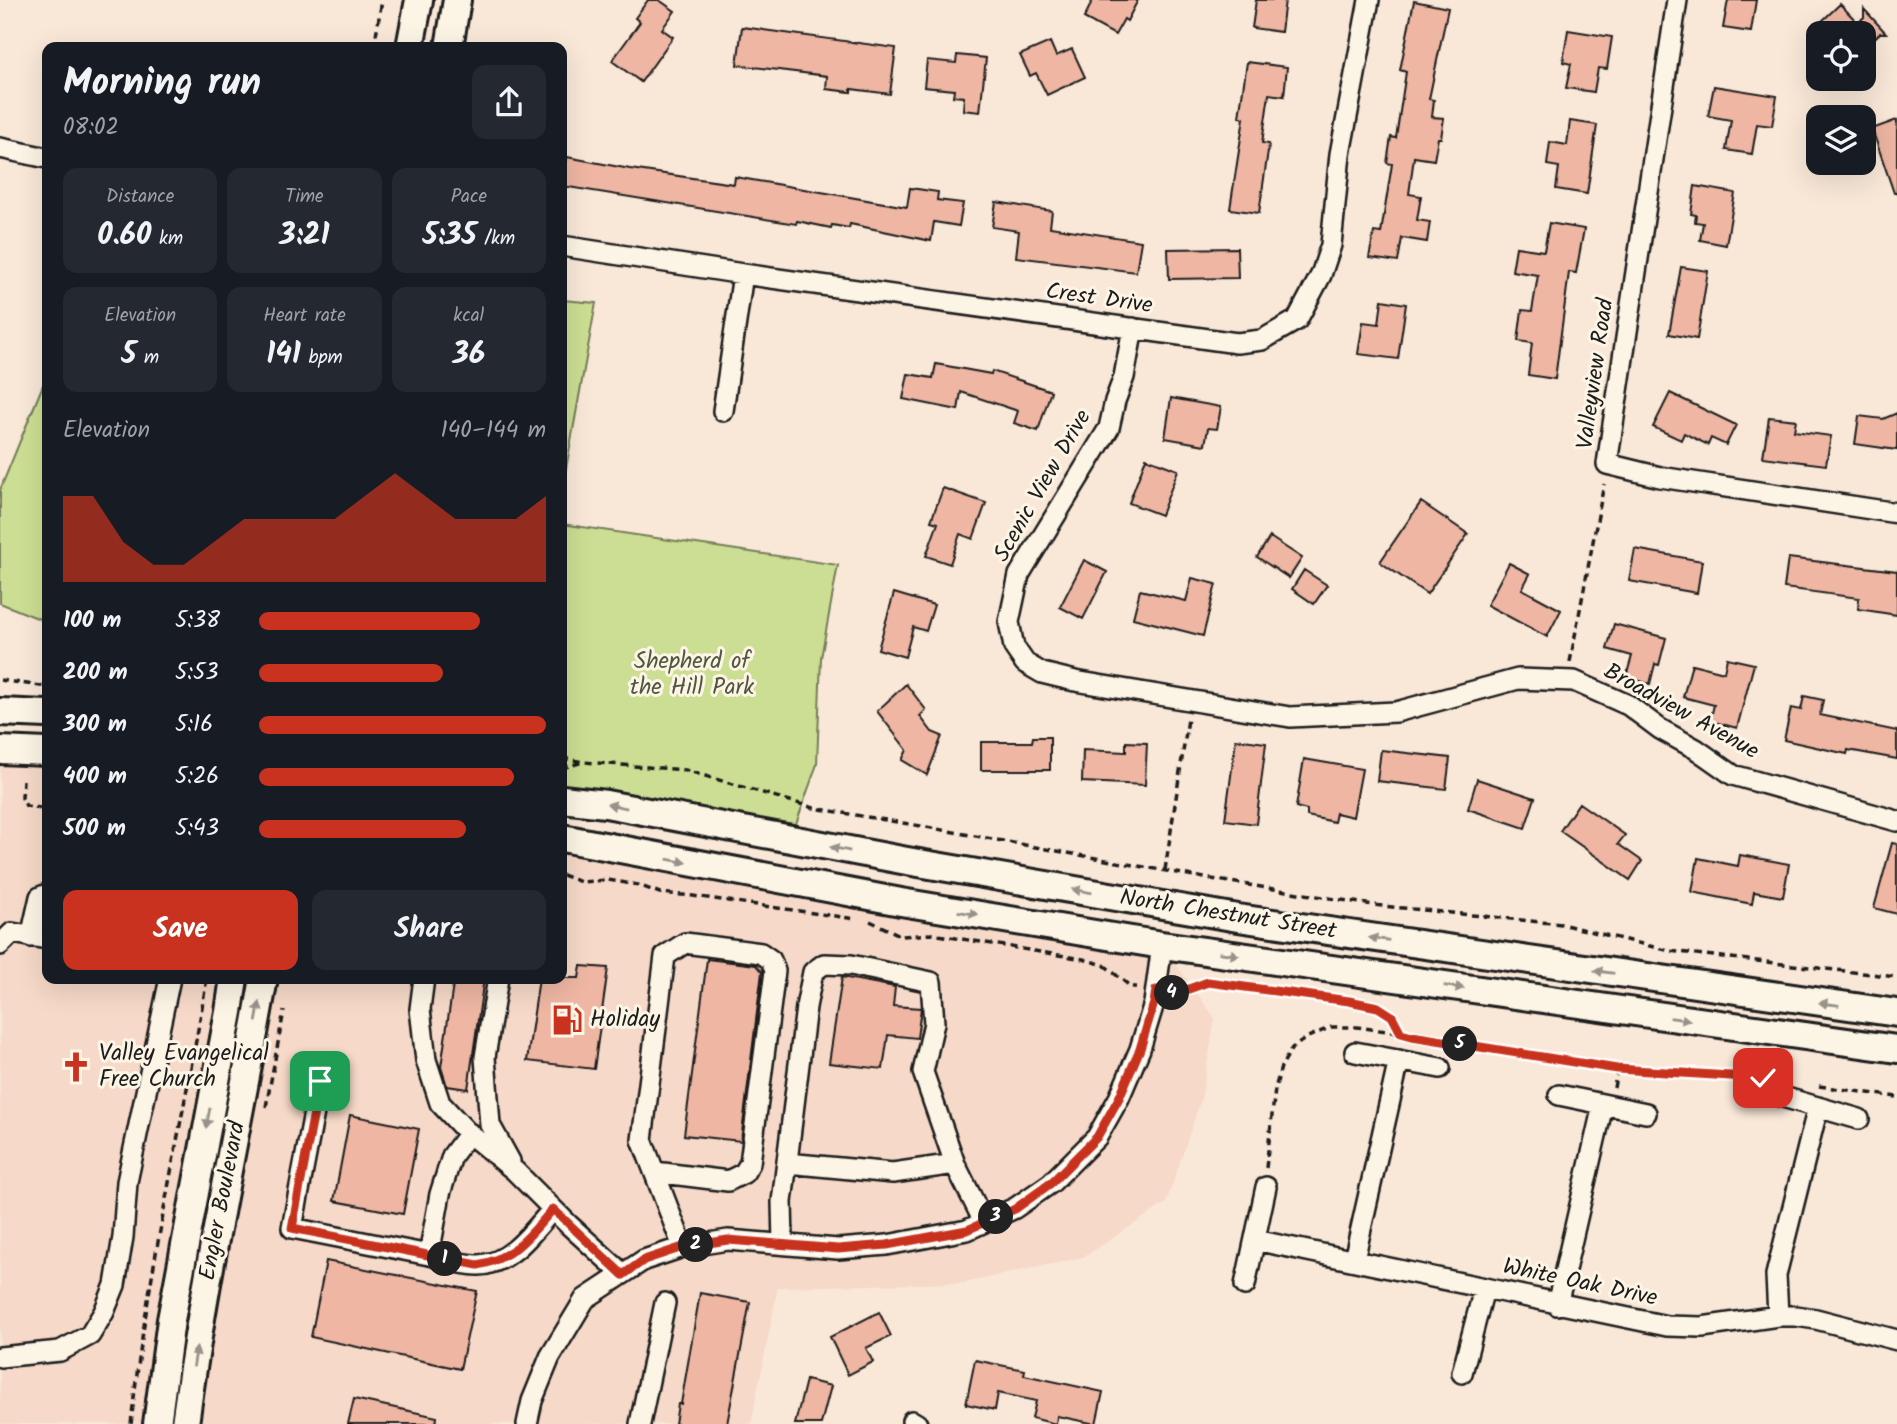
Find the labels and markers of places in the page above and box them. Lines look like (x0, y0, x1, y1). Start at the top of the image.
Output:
pin: 4 (1154, 976, 1190, 1010)
place label: Holiday (590, 1002, 660, 1038)
fuel station icon: Holiday (550, 1003, 584, 1037)
pin: 5 (1442, 1026, 1478, 1062)
place label: Valley Evangelical Free Church (99, 1036, 269, 1098)
pin (1733, 1048, 1793, 1108)
church icon: Valley Evangelical Free Church (59, 1050, 93, 1084)
pin (290, 1051, 350, 1111)
pin: 3 (978, 1200, 1014, 1234)
pin: 2 (678, 1228, 714, 1262)
pin: 1 (428, 1242, 462, 1276)

